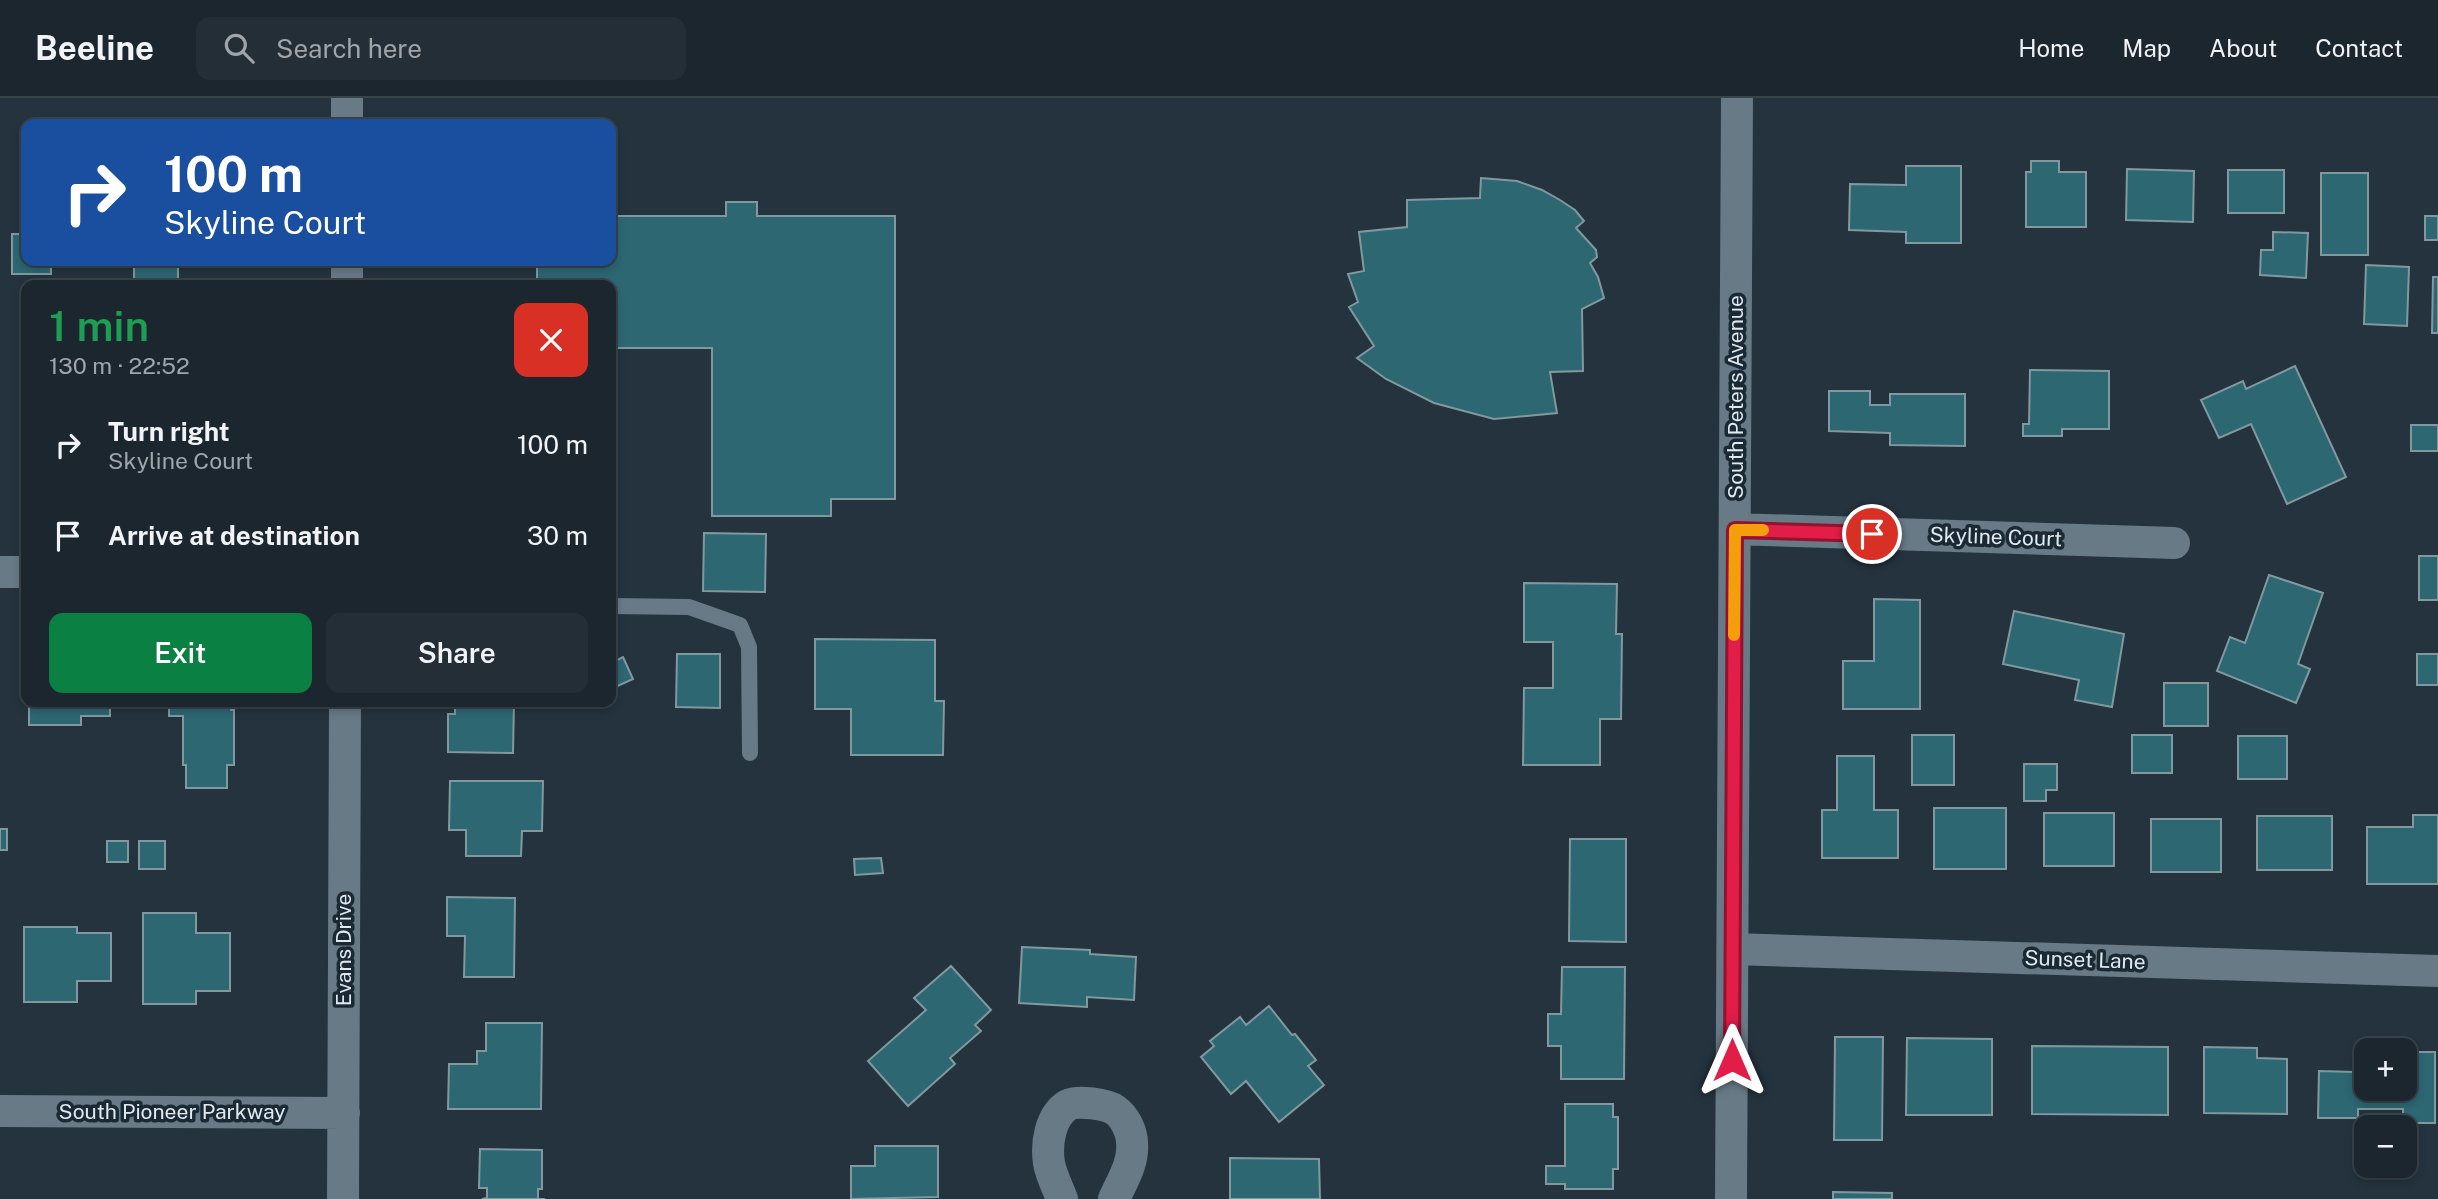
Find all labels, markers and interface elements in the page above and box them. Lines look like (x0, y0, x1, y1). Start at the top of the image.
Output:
search box (196, 17, 686, 80)
text: Beeline (35, 29, 154, 67)
icon: search (220, 29, 258, 67)
text: Search here (276, 33, 422, 64)
text: Home (2018, 34, 2084, 62)
text: Map (2122, 34, 2171, 62)
text: About (2209, 34, 2277, 62)
text: Contact (2315, 34, 2403, 62)
text: 100 m (164, 145, 303, 203)
icon: right (49, 147, 140, 238)
text: Skyline Court (164, 204, 366, 241)
street label: South Peters Avenue (1723, 295, 1748, 499)
text: 1 min (49, 301, 149, 350)
button: close (514, 303, 588, 377)
text: 130 m · 22:52 (49, 352, 190, 379)
text: Turn right (108, 416, 230, 447)
icon: right (49, 426, 87, 464)
text: 100 m (517, 429, 588, 460)
text: Skyline Court (108, 447, 253, 474)
pin (1842, 504, 1902, 564)
icon: arrive (1853, 515, 1891, 553)
icon: arrive (49, 517, 87, 555)
text: Arrive at destination (108, 520, 360, 551)
text: 30 m (527, 520, 588, 551)
street label: Skyline Court (1929, 522, 2063, 551)
button: Exit (49, 613, 312, 693)
button: Share (326, 613, 588, 693)
street label: Evans Drive (331, 894, 356, 1006)
street label: Sunset Lane (2024, 945, 2146, 974)
position arrow (1695, 1023, 1769, 1097)
map controls (2354, 1038, 2417, 1178)
button: + (2354, 1038, 2417, 1101)
street label: South Pioneer Parkway (59, 1099, 285, 1124)
button: − (2354, 1115, 2417, 1178)

